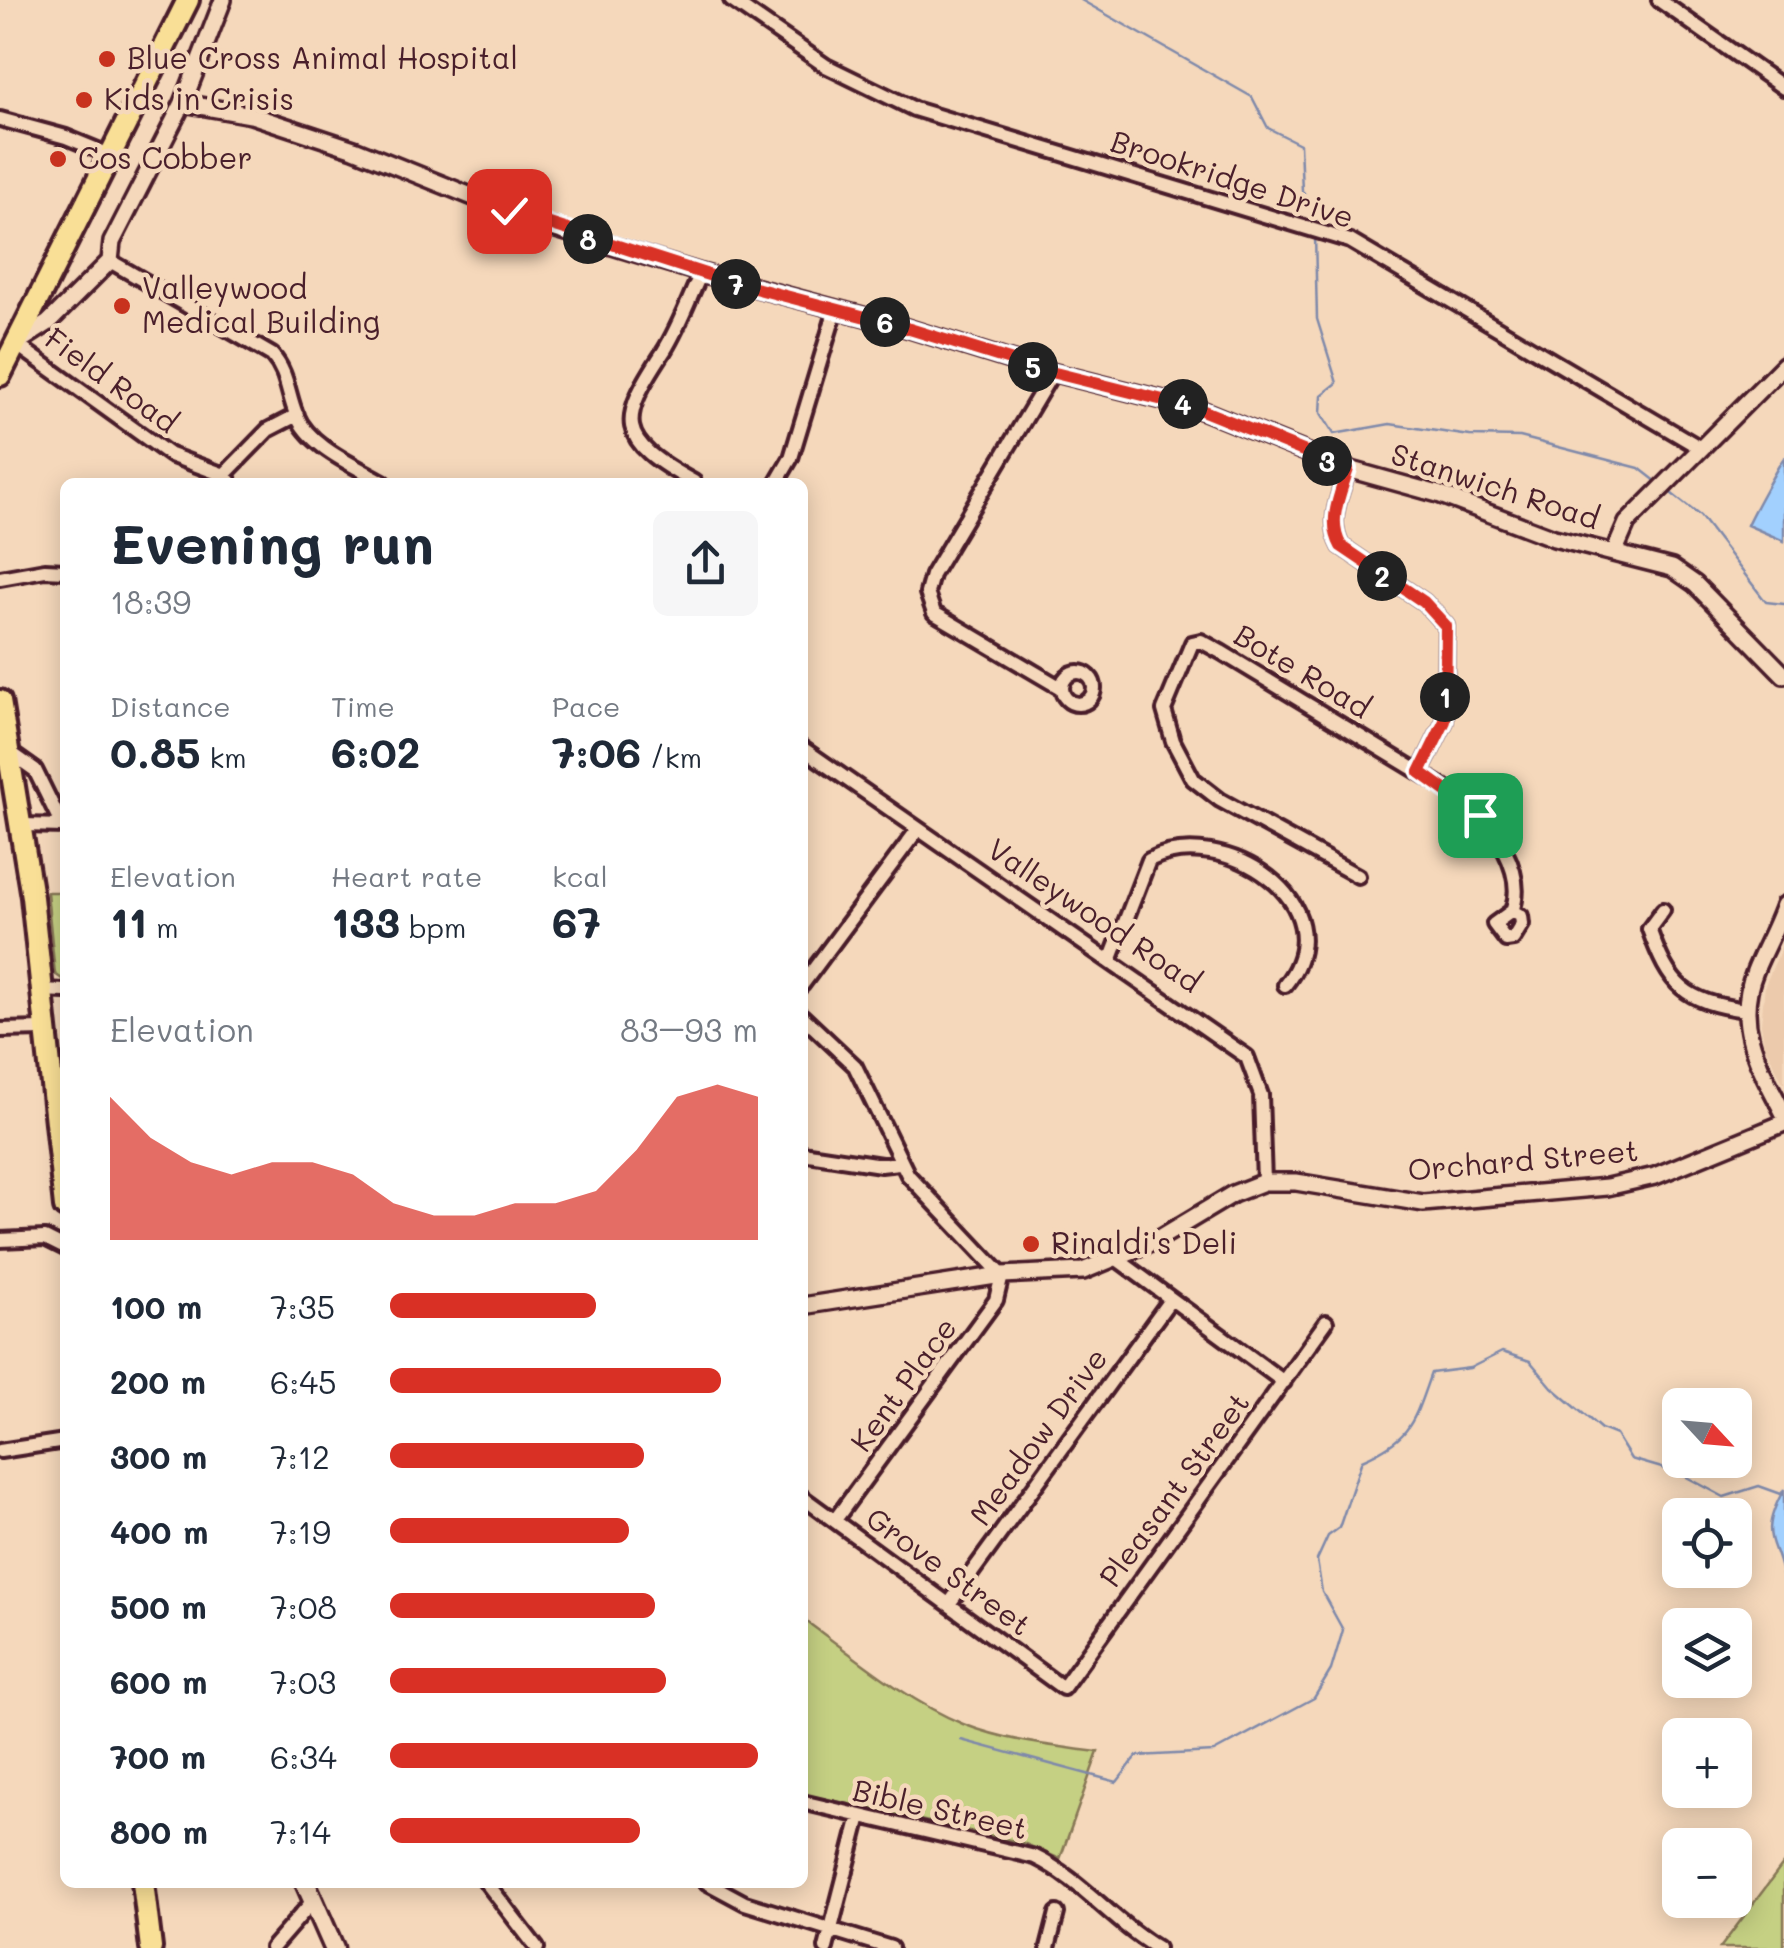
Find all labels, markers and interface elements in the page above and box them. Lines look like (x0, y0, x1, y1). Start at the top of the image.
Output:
place label: Blue Cross Animal Hospital (127, 37, 518, 77)
marker: Blue Cross Animal Hospital (96, 48, 118, 70)
place label: Kids in Crisis (104, 78, 294, 118)
marker: Kids in Crisis (73, 89, 95, 111)
street label: Brookridge Drive (1106, 120, 1359, 236)
place label: Cos Cobber (78, 137, 252, 177)
marker: Cos Cobber (47, 148, 69, 170)
pin (467, 169, 552, 254)
icon: check (482, 184, 537, 239)
pin: 8 (563, 214, 613, 264)
text: 8 (579, 221, 597, 257)
pin: 7 (711, 259, 761, 309)
text: 7 (728, 266, 744, 302)
place label: Valleywood Medical Building (142, 267, 380, 341)
marker: Valleywood Medical Building (111, 295, 133, 317)
pin: 6 (860, 297, 910, 347)
text: 6 (877, 304, 893, 340)
street label: Field Road (38, 318, 187, 441)
pin: 5 (1008, 342, 1058, 392)
text: 5 (1025, 349, 1041, 385)
pin: 4 (1158, 379, 1208, 429)
text: 4 (1174, 386, 1192, 422)
street label: Stanwich Road (1386, 433, 1605, 538)
pin: 3 (1302, 436, 1352, 486)
text: 3 (1319, 443, 1335, 479)
text: Evening run (110, 506, 434, 578)
button: share (653, 511, 758, 616)
pin: 2 (1357, 551, 1407, 601)
text: 2 (1374, 558, 1390, 594)
text: 18:39 (110, 580, 191, 622)
street label: Bote Road (1227, 614, 1379, 727)
pin: 1 (1420, 672, 1470, 722)
text: 1 (1439, 679, 1451, 715)
text: Distance (110, 688, 231, 724)
text: Time (331, 688, 395, 724)
text: Pace (552, 688, 620, 724)
text: 0.85 (110, 724, 201, 779)
text: 6:02 (331, 724, 420, 779)
text: 7:06 (552, 724, 641, 779)
text: km (201, 739, 247, 775)
text: /km (641, 739, 702, 775)
pin (1438, 773, 1523, 858)
icon: arrive (1453, 788, 1508, 843)
street label: Valleywood Road (981, 828, 1210, 1001)
text: Elevation (110, 858, 236, 894)
text: Heart rate (331, 858, 482, 894)
text: kcal (552, 858, 608, 894)
text: 11 (110, 894, 147, 949)
text: 133 (331, 894, 400, 949)
text: 67 (552, 894, 601, 949)
text: m (147, 909, 179, 945)
text: bpm (400, 909, 466, 945)
text: Elevation (110, 1008, 254, 1050)
text: 83–93 m (620, 1008, 758, 1050)
street label: Orchard Street (1406, 1129, 1640, 1189)
place label: Rinaldi's Deli (1051, 1222, 1237, 1262)
marker: Rinaldi's Deli (1020, 1233, 1042, 1255)
text: 100 m (110, 1285, 202, 1327)
text: 7:35 (270, 1285, 335, 1327)
street label: Kent Place (840, 1309, 965, 1459)
street label: Meadow Drive (959, 1339, 1115, 1533)
text: 200 m (110, 1360, 206, 1402)
text: 6:45 (270, 1360, 337, 1402)
street label: Pleasant Street (1089, 1384, 1258, 1594)
north arrow (1662, 1388, 1752, 1478)
map controls (1662, 1388, 1752, 1918)
text: 300 m (110, 1435, 207, 1477)
text: 7:12 (270, 1435, 330, 1477)
street label: Grove Street (859, 1497, 1040, 1644)
button: locate (1662, 1498, 1752, 1588)
text: 400 m (110, 1510, 208, 1552)
text: 7:19 (270, 1510, 331, 1552)
text: 500 m (110, 1585, 207, 1627)
text: 7:08 (270, 1585, 337, 1627)
button: layers (1662, 1608, 1752, 1698)
text: 600 m (110, 1660, 207, 1702)
text: 7:03 (270, 1660, 336, 1702)
button: + (1662, 1718, 1752, 1808)
text: 700 m (110, 1735, 206, 1777)
text: 6:34 (270, 1735, 337, 1777)
street label: Bible Street (849, 1769, 1032, 1848)
text: 800 m (110, 1810, 208, 1852)
text: 7:14 (270, 1810, 331, 1852)
button: − (1662, 1828, 1752, 1918)

